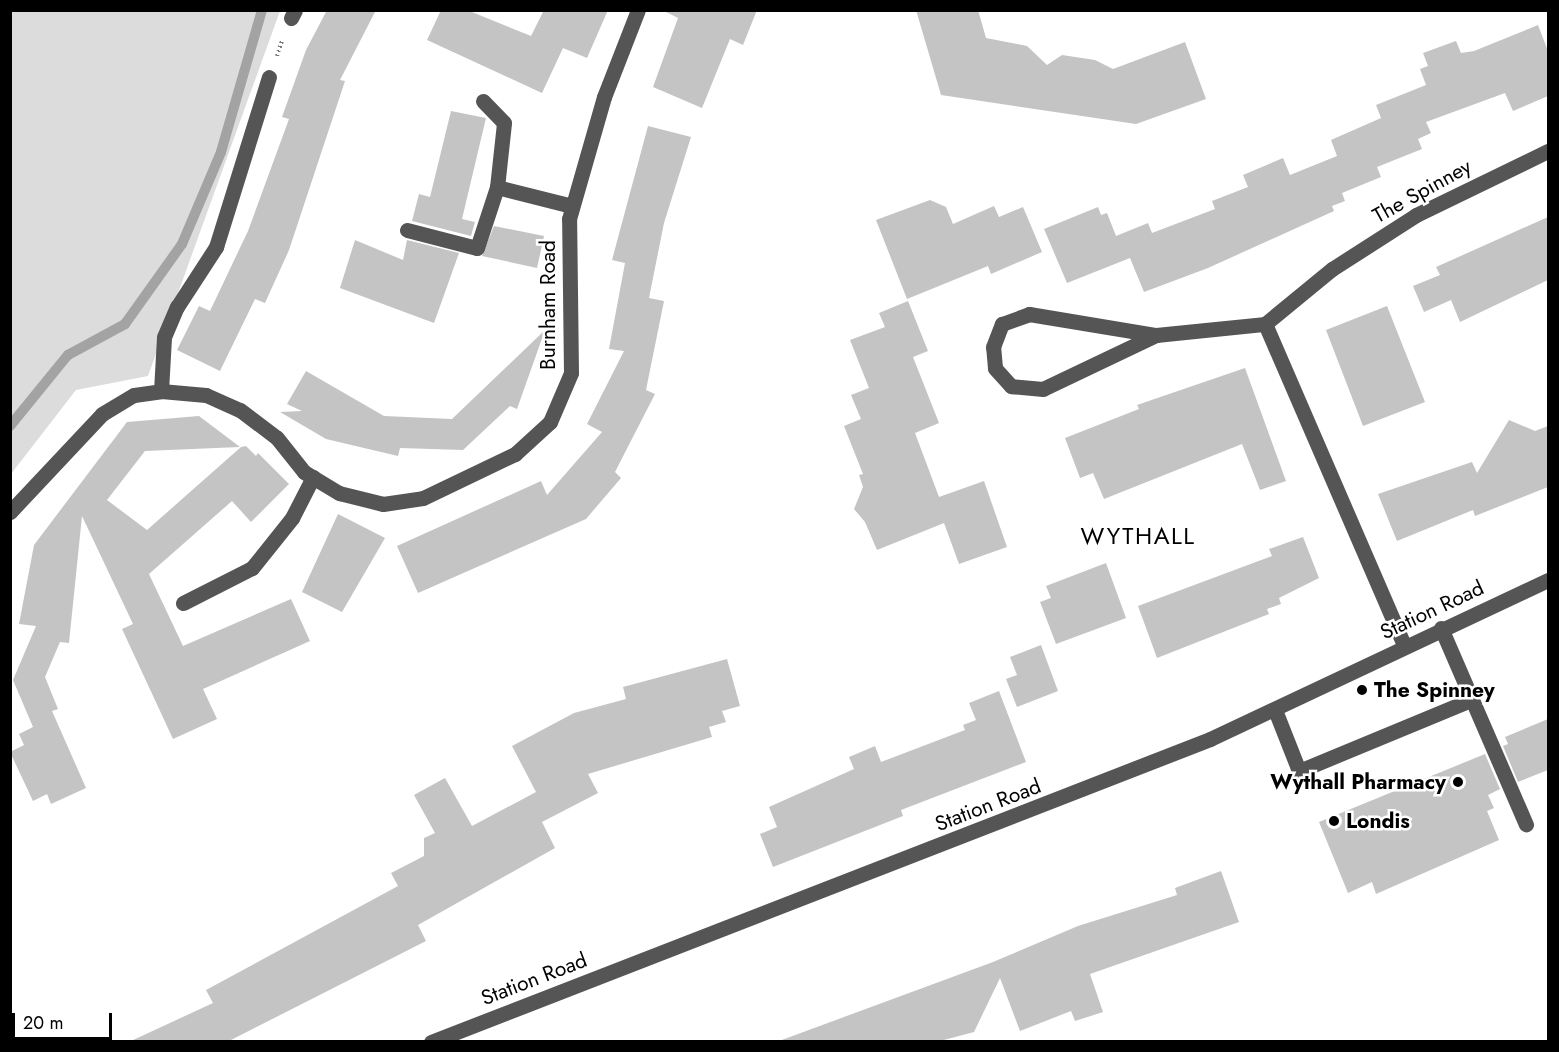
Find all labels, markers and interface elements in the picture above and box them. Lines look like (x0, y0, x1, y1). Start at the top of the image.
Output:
street label: The Spinney (1368, 154, 1476, 228)
street label: Burnham Road (535, 240, 561, 370)
district label: WYTHALL (1080, 522, 1196, 550)
street label: Station Road (1376, 575, 1488, 645)
place label: The Spinney (1374, 677, 1495, 703)
marker: The Spinney (1355, 683, 1369, 697)
place label: Wythall Pharmacy (1270, 769, 1446, 795)
street label: Station Road (932, 773, 1044, 837)
marker: Wythall Pharmacy (1451, 775, 1465, 789)
place label: Londis (1346, 808, 1410, 834)
marker: Londis (1327, 814, 1341, 828)
street label: Station Road (478, 947, 590, 1011)
scale bar (15, 1001, 116, 1039)
text: 20 m (23, 1010, 63, 1036)

